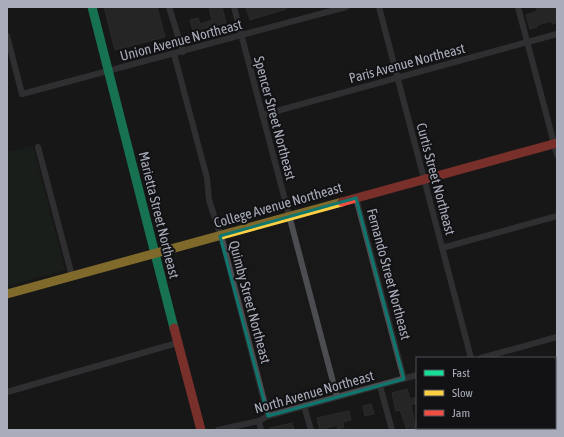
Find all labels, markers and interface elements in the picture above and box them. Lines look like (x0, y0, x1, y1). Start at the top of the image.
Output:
street label: Union Avenue Northeast (118, 16, 244, 64)
street label: Paris Avenue Northeast (347, 40, 467, 86)
street label: Spencer Street Northeast (251, 54, 299, 182)
street label: Curtis Street Northeast (413, 121, 459, 237)
street label: Marietta Street Northeast (135, 150, 183, 280)
street label: College Avenue Northeast (212, 179, 344, 231)
street label: Fernando Street Northeast (364, 207, 414, 341)
street label: Quimby Street Northeast (226, 239, 274, 365)
legend (416, 357, 556, 429)
text: Fast (452, 366, 470, 380)
street label: North Avenue Northeast (252, 367, 376, 417)
text: Slow (452, 386, 473, 400)
text: Jam (452, 406, 470, 420)

